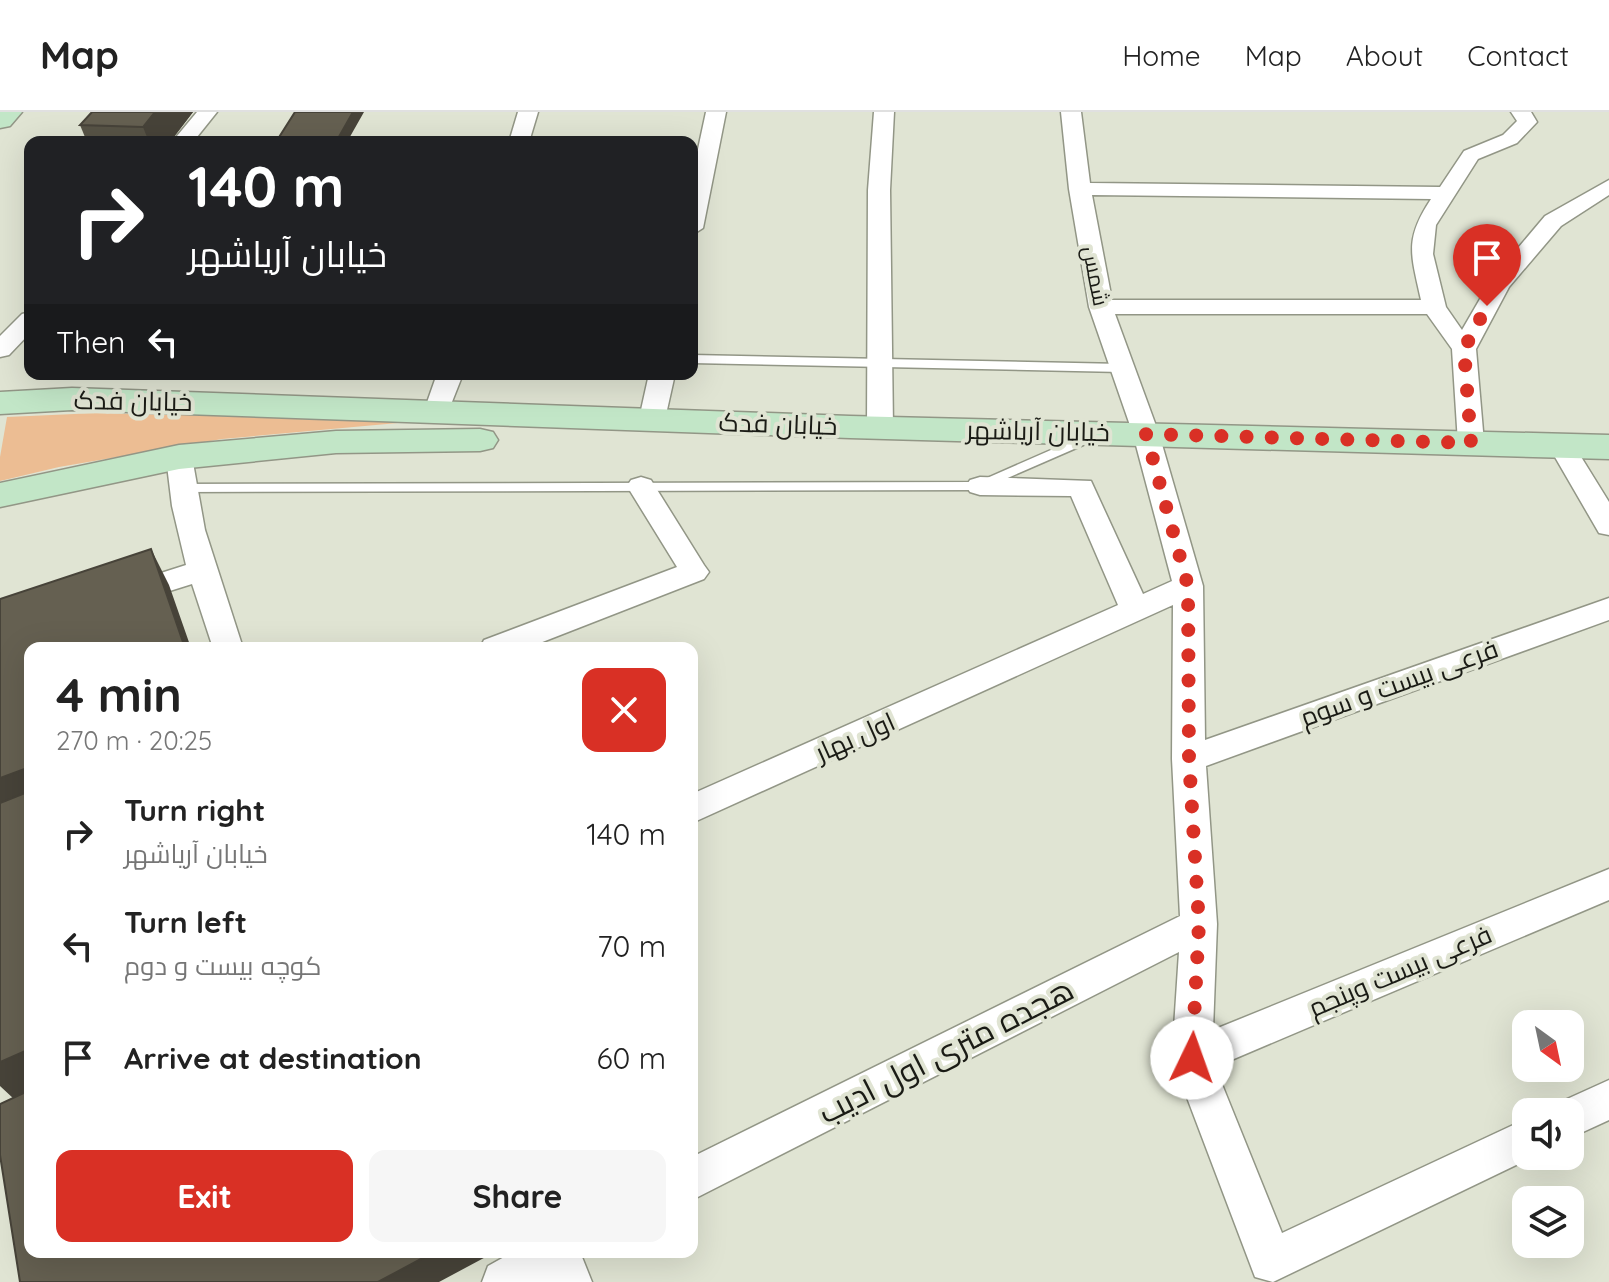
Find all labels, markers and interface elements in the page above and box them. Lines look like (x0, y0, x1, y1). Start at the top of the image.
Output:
text: Map (40, 31, 119, 79)
text: Home (1122, 38, 1201, 73)
text: Map (1245, 38, 1302, 73)
text: About (1346, 38, 1423, 73)
text: Contact (1467, 38, 1569, 73)
text: 140 m (188, 151, 344, 221)
icon: right (56, 168, 160, 272)
pin (1453, 224, 1521, 306)
text: خیابان آریاشهر (188, 231, 387, 276)
icon: arrive (1465, 236, 1509, 280)
street label: شمس (1076, 244, 1116, 308)
icon: left (141, 320, 185, 364)
text: Then (56, 323, 125, 361)
street label: خیابان فدک (73, 383, 193, 418)
street label: خیابان فدک (718, 405, 838, 442)
street label: خیابان آریاشهر (964, 413, 1110, 448)
street label: فرعی بیست و سوم (1295, 631, 1503, 736)
text: 4 min (56, 664, 182, 724)
button: close (582, 668, 666, 752)
street label: اول بهار (808, 704, 900, 770)
text: 270 m · 20:25 (56, 724, 212, 757)
text: Turn right (124, 791, 265, 829)
icon: right (56, 812, 100, 856)
text: 140 m (586, 815, 666, 853)
text: خیابان آریاشهر (124, 837, 268, 870)
text: Turn left (124, 903, 247, 941)
street label: فرعی بیست وپنجم (1303, 917, 1497, 1026)
icon: left (56, 924, 100, 968)
text: 70 m (597, 927, 666, 965)
text: کوچه بیست و دوم (124, 949, 321, 982)
street label: هجده متری اول ادیب (811, 968, 1080, 1132)
north arrow (1512, 1010, 1584, 1082)
map controls (1512, 1010, 1584, 1258)
position arrow (1150, 1016, 1234, 1100)
icon: arrive (56, 1036, 100, 1080)
text: Arrive at destination (124, 1039, 422, 1077)
text: 60 m (596, 1039, 666, 1077)
button: sound (1512, 1098, 1584, 1170)
button: Exit (56, 1150, 353, 1242)
button: Share (369, 1150, 666, 1242)
button: layers (1512, 1186, 1584, 1258)

